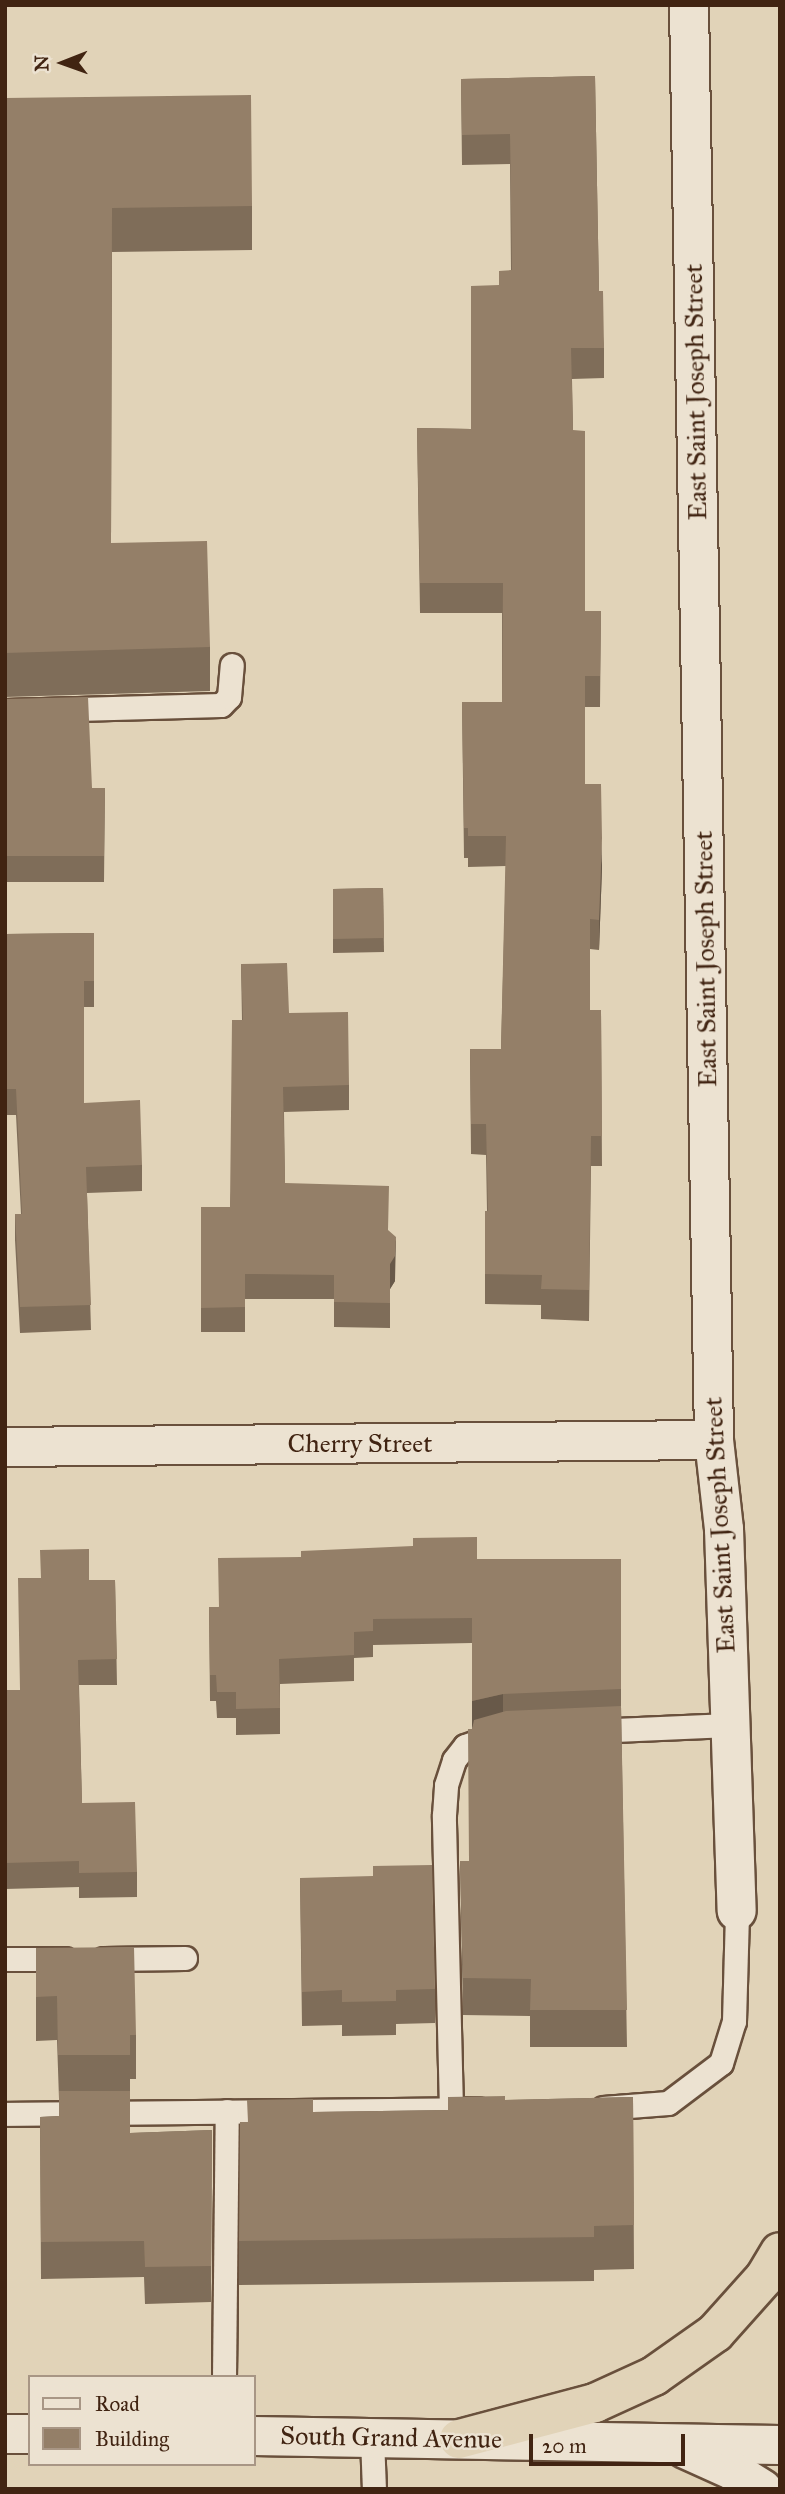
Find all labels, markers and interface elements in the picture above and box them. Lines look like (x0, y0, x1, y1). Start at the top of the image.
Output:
north arrow (28, 28, 98, 98)
text: N (30, 55, 53, 72)
street label: East Saint Joseph Street (678, 263, 714, 521)
street label: East Saint Joseph Street (688, 830, 724, 1088)
street label: East Saint Joseph Street (698, 1396, 742, 1654)
street label: Cherry Street (288, 1428, 432, 1460)
legend (28, 2375, 256, 2466)
text: Road (95, 2391, 140, 2417)
street label: South Grand Avenue (280, 2420, 502, 2456)
scale bar (533, 2420, 689, 2464)
text: Building (95, 2426, 169, 2452)
text: 20 m (542, 2433, 587, 2459)

